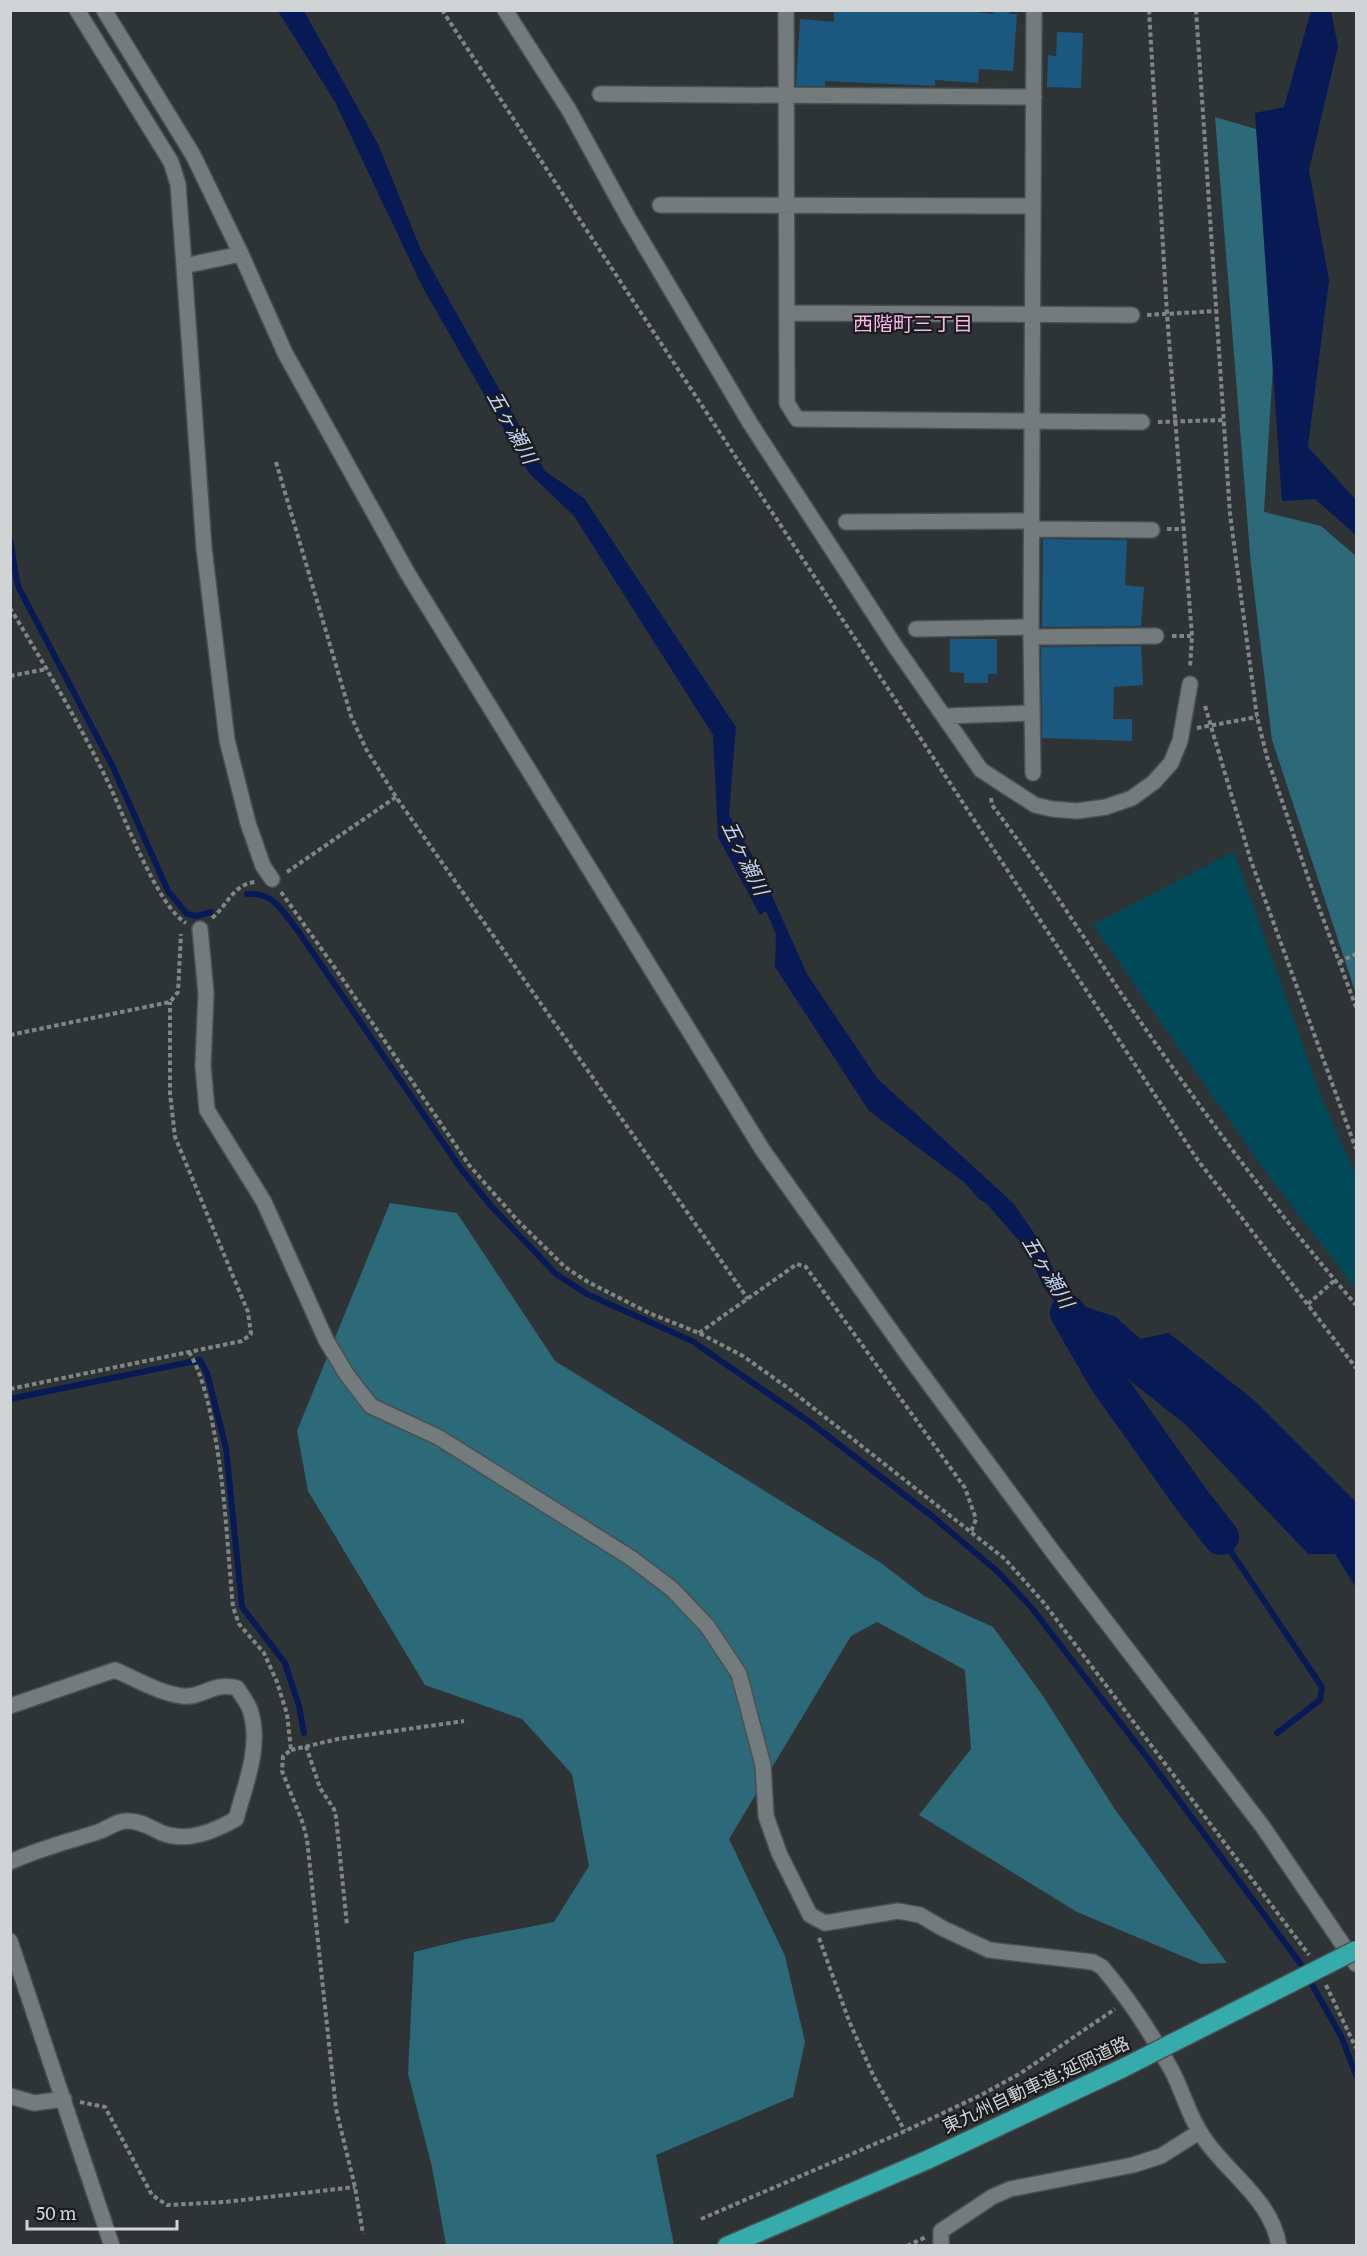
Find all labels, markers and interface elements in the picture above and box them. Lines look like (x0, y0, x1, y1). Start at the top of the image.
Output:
district label: 西階町三丁目 (853, 307, 973, 337)
water label: 五ヶ瀬川 (481, 384, 547, 470)
water label: 五ヶ瀬川 (716, 815, 779, 901)
water label: 五ヶ瀬川 (1016, 1229, 1084, 1315)
street label: 東九州自動車道;延岡道路 (937, 2028, 1133, 2139)
scale bar (27, 2193, 177, 2231)
text: 50 m (36, 2199, 77, 2226)

